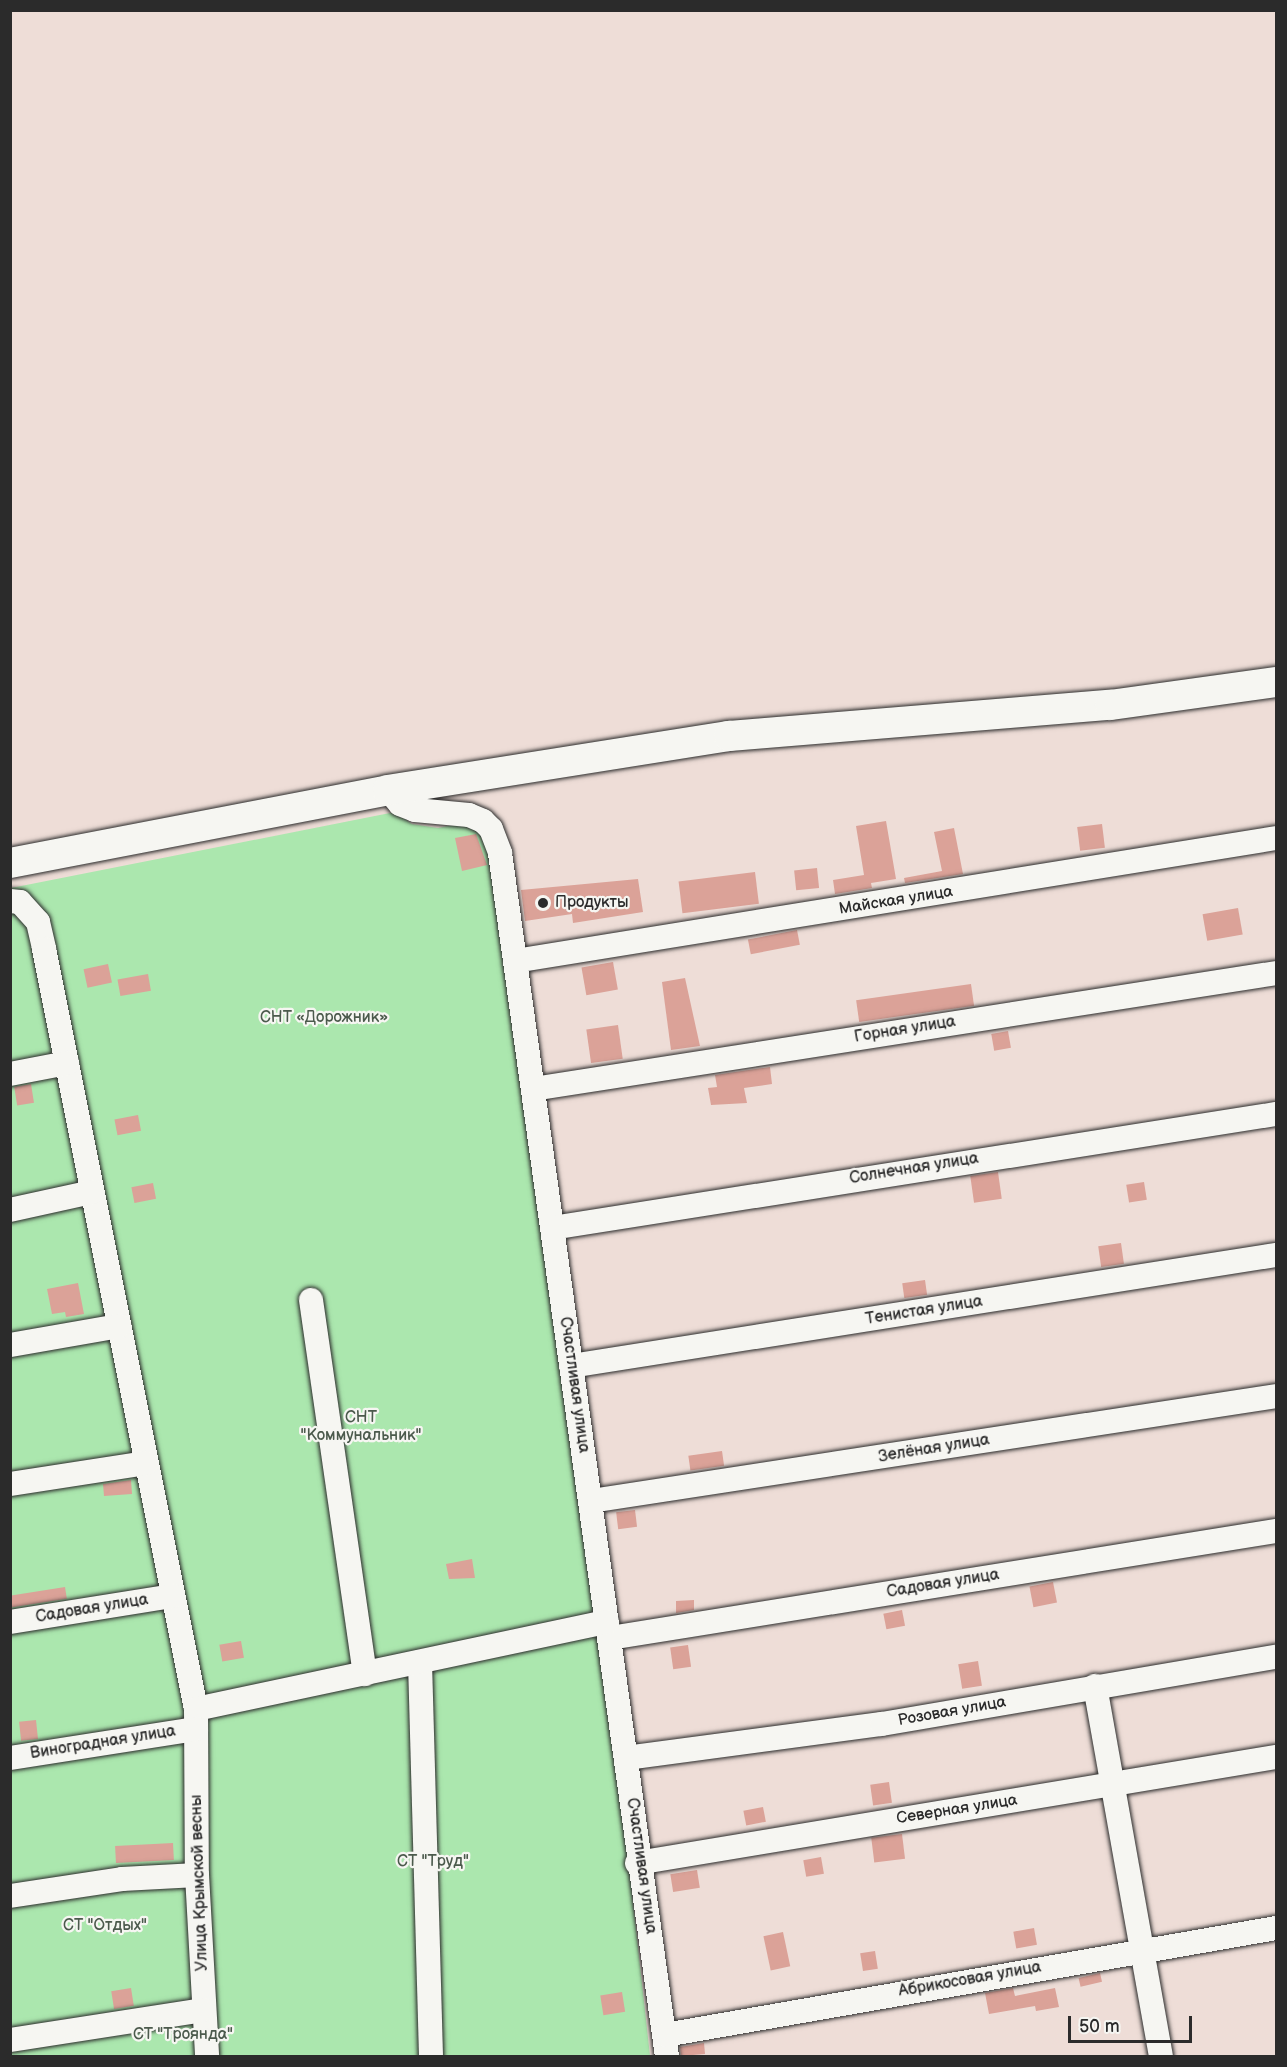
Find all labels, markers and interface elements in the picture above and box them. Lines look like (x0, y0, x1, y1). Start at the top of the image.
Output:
street label: Майская улица (838, 883, 954, 919)
place label: Продукты (555, 893, 628, 913)
marker: Продукты (536, 896, 550, 910)
park label: СНТ «Дорожник» (260, 1008, 388, 1028)
street label: Горная улица (853, 1013, 957, 1047)
street label: Солнечная улица (848, 1149, 980, 1189)
street label: Тенистая улица (864, 1292, 984, 1330)
street label: Счастливая улица (555, 1316, 593, 1454)
park label: СНТ "Коммунальник" (300, 1408, 422, 1446)
street label: Зелёная улица (877, 1431, 991, 1467)
street label: Садовая улица (885, 1566, 1001, 1602)
street label: Садовая улица (34, 1591, 150, 1627)
street label: Розовая улица (896, 1693, 1008, 1731)
street label: Виноградная улица (29, 1722, 177, 1764)
street label: Северная улица (895, 1791, 1019, 1829)
street label: Улица Крымской весны (187, 1794, 213, 1972)
street label: Счастливая улица (622, 1797, 660, 1935)
park label: СТ "Труд" (397, 1852, 469, 1872)
park label: СТ "Отдых" (63, 1916, 147, 1936)
street label: Абрикосовая улица (897, 1958, 1043, 2002)
scale bar (1071, 2004, 1196, 2042)
text: 50 m (1079, 2016, 1120, 2037)
park label: СТ "Троянда" (133, 2025, 233, 2045)

